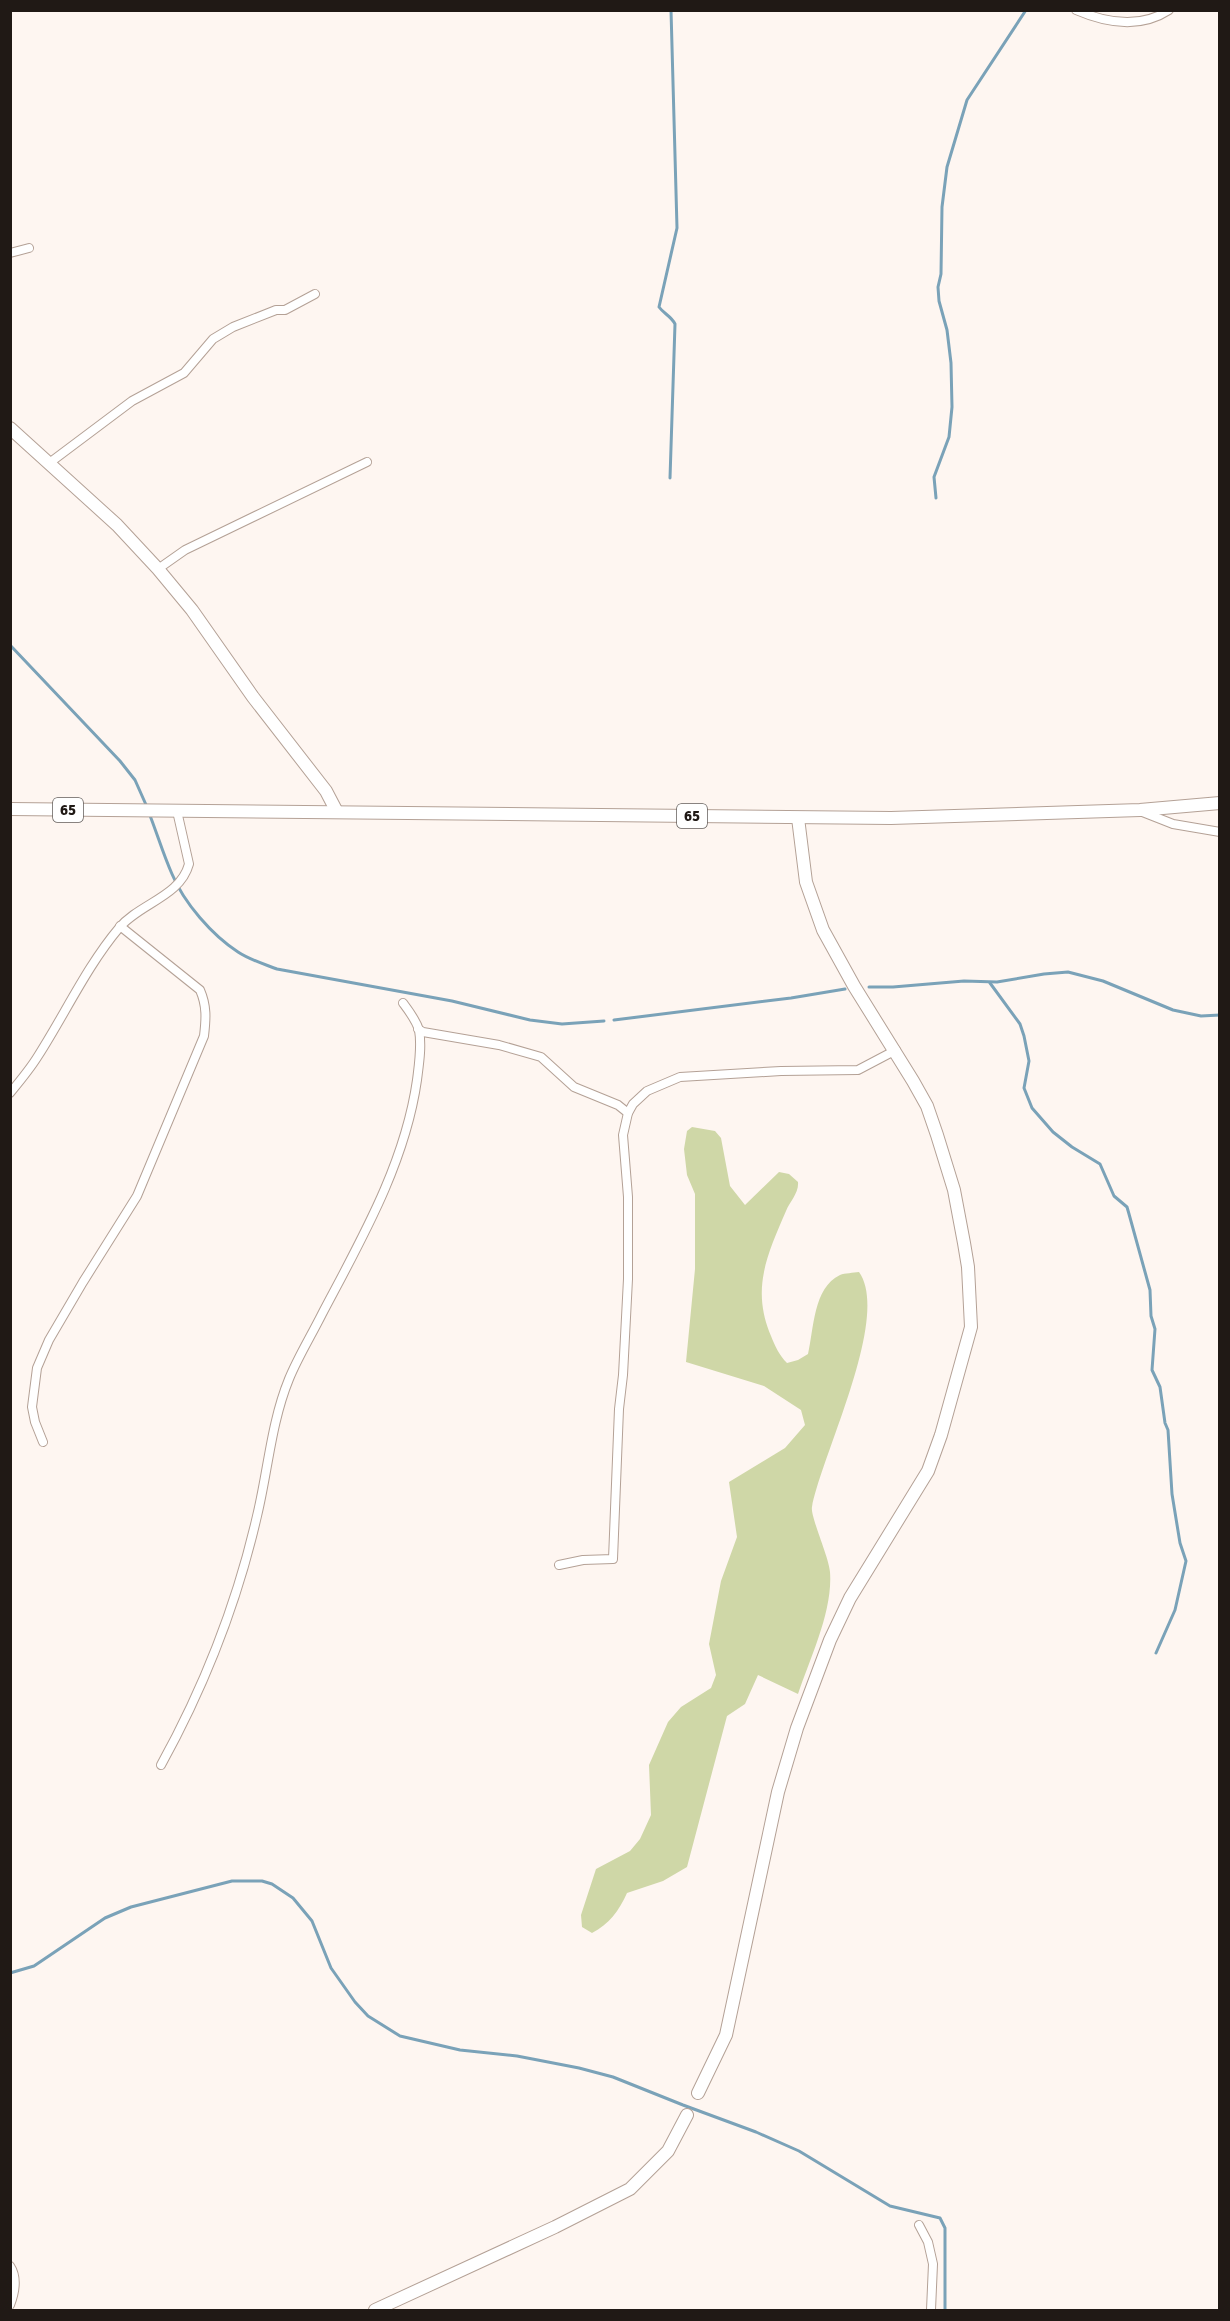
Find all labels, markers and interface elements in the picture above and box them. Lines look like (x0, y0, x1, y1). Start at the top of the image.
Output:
road number: 65 (53, 798, 83, 822)
road number: 65 (677, 804, 707, 828)

